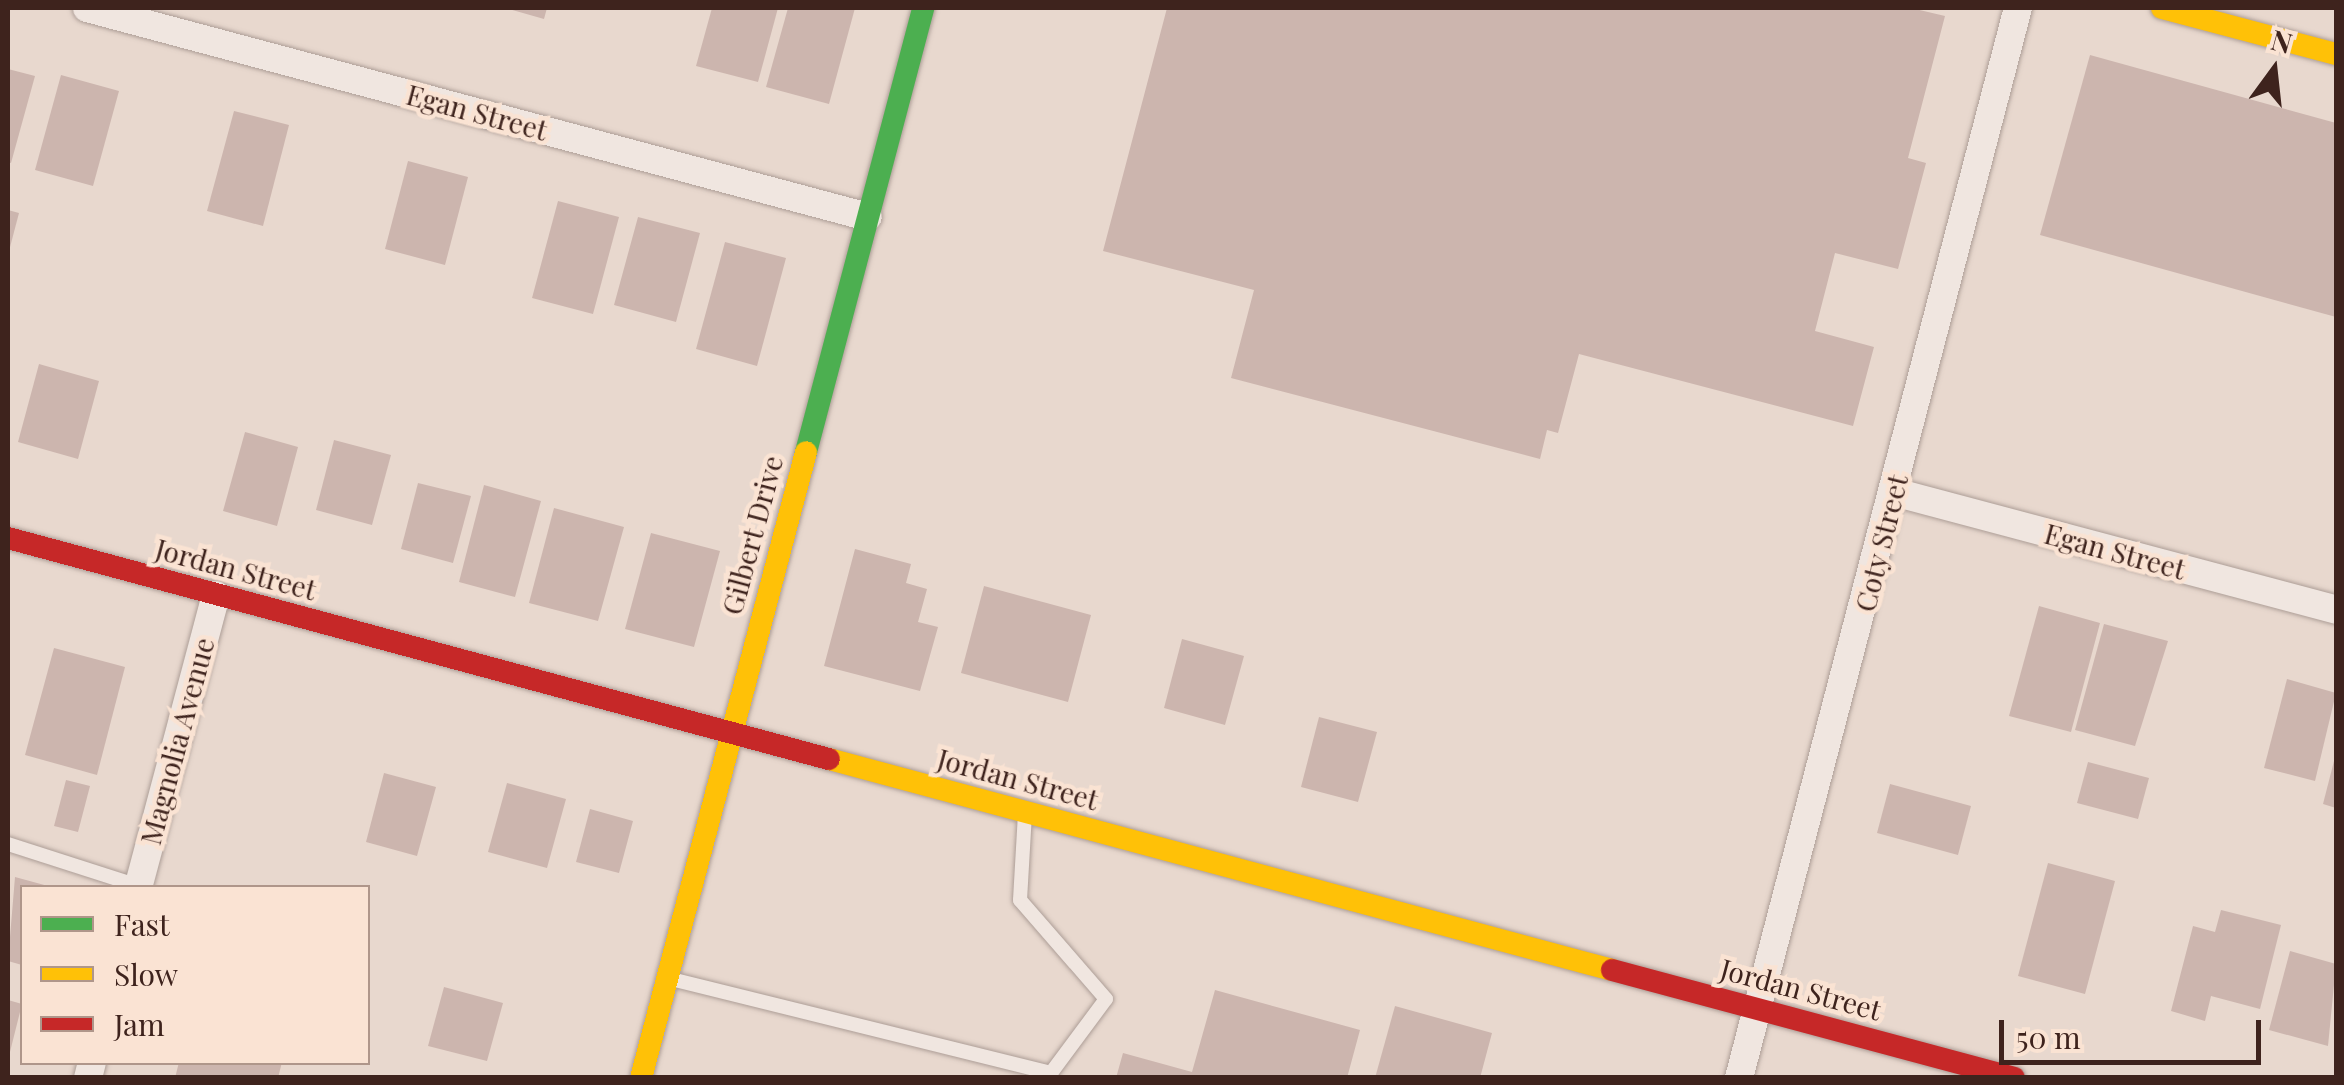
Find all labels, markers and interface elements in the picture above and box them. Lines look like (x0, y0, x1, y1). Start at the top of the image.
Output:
north arrow (2224, 20, 2324, 120)
text: N (2267, 20, 2296, 61)
street label: Egan Street (403, 77, 551, 147)
street label: Gilbert Drive (715, 452, 789, 618)
street label: Coty Street (1848, 471, 1914, 615)
street label: Egan Street (2041, 516, 2189, 586)
street label: Jordan Street (152, 531, 320, 607)
street label: Magnolia Avenue (133, 633, 221, 849)
street label: Jordan Street (934, 741, 1102, 817)
legend (20, 885, 370, 1065)
text: Fast (114, 904, 170, 944)
street label: Jordan Street (1717, 951, 1885, 1027)
text: Slow (114, 954, 178, 994)
scale bar (2004, 1000, 2266, 1062)
text: Jam (114, 1004, 165, 1044)
text: 50 m (2016, 1017, 2081, 1057)

